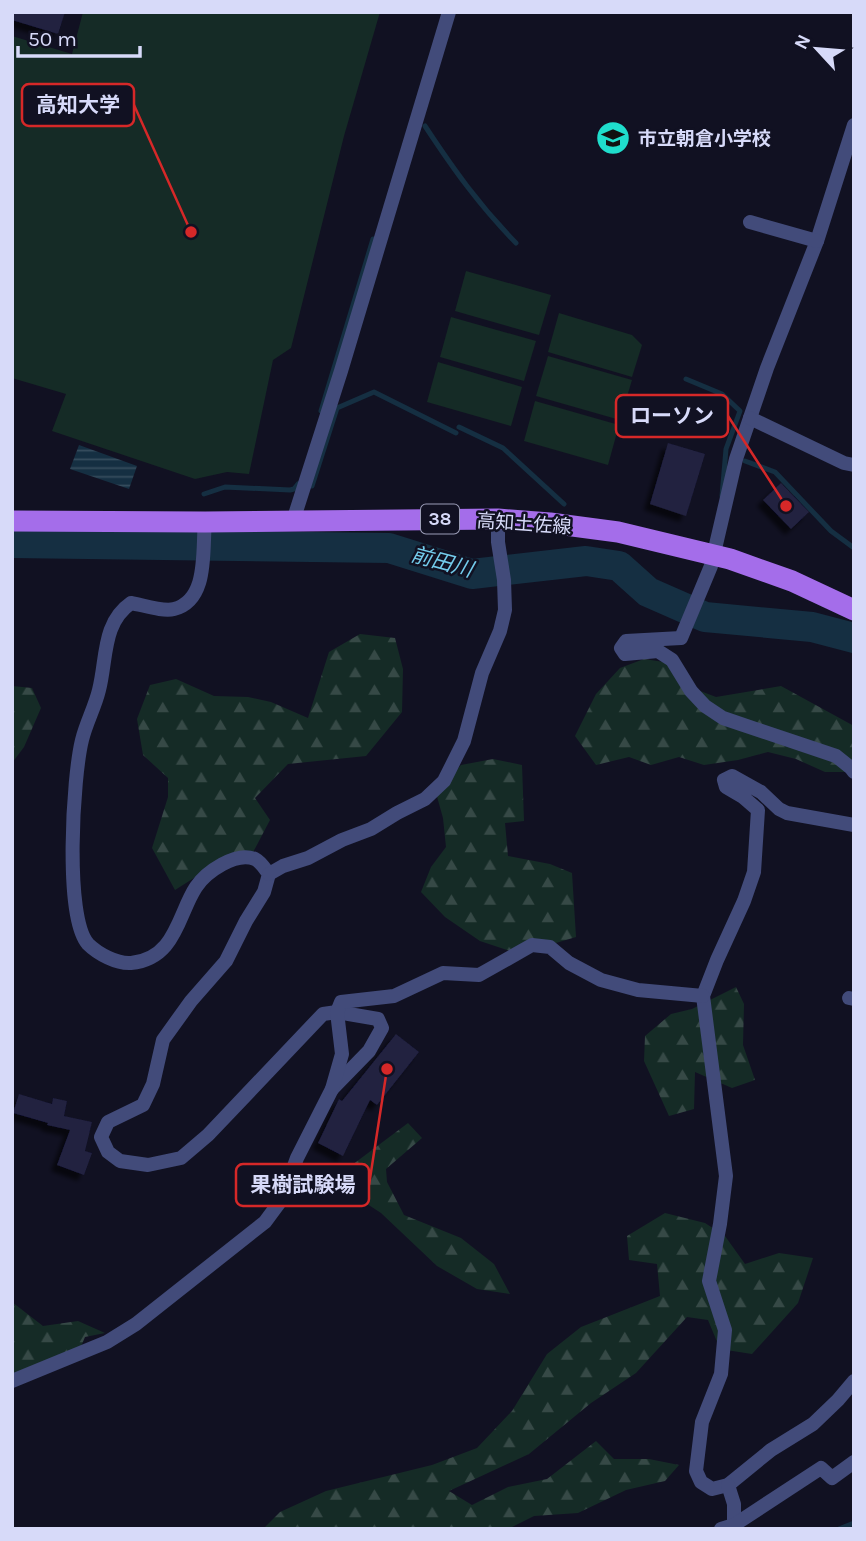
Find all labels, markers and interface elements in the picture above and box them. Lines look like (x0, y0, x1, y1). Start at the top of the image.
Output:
scale bar (18, 14, 140, 58)
north arrow (782, 14, 852, 84)
text: 50 m (28, 27, 77, 51)
text: N (790, 31, 815, 53)
callout: 高知大学 (22, 84, 134, 126)
text: 高知大学 (36, 93, 120, 117)
school or university icon: 市立朝倉小学校 (594, 119, 632, 157)
place label: 市立朝倉小学校 (638, 128, 771, 150)
callout: ローソン (616, 395, 728, 437)
text: ローソン (630, 404, 714, 428)
road number: 38 (421, 504, 459, 534)
street label: 高知土佐線 (476, 510, 572, 538)
water label: 前田川 (408, 542, 477, 582)
callout: 果樹試験場 (236, 1164, 369, 1206)
text: 果樹試験場 (251, 1173, 356, 1197)

